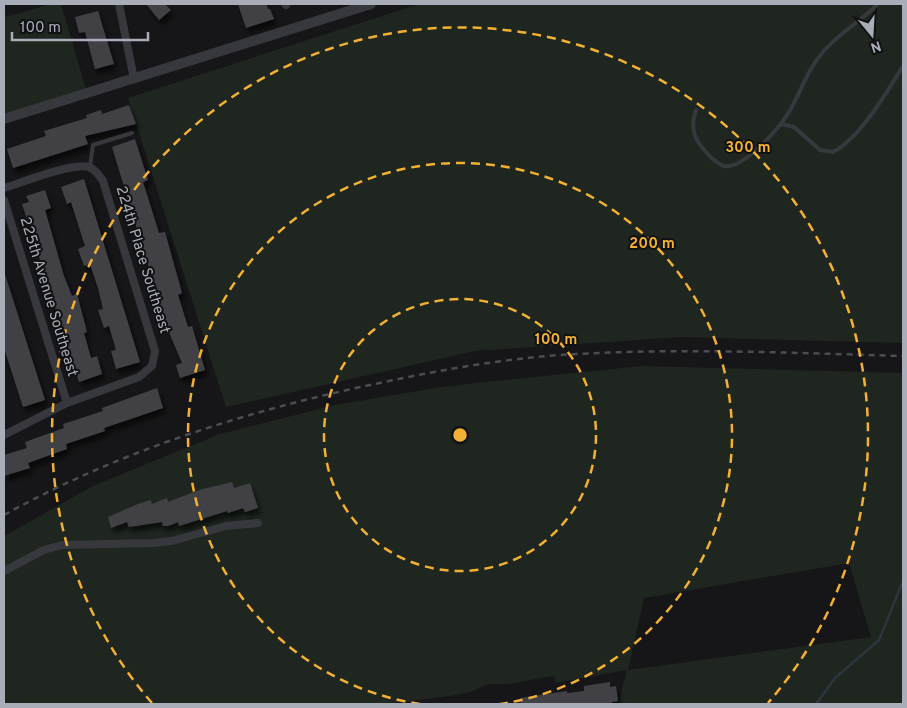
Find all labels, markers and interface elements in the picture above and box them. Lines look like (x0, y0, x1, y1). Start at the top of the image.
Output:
scale bar (12, 10, 149, 42)
north arrow (847, 10, 897, 60)
text: 100 m (20, 19, 61, 38)
text: N (868, 36, 883, 56)
text: 300 m (725, 139, 771, 158)
street label: 224th Place Southeast (110, 184, 174, 336)
street label: 225th Avenue Southeast (15, 215, 81, 379)
text: 200 m (629, 235, 675, 254)
text: 100 m (535, 331, 577, 350)
centre of rings (451, 426, 469, 444)

